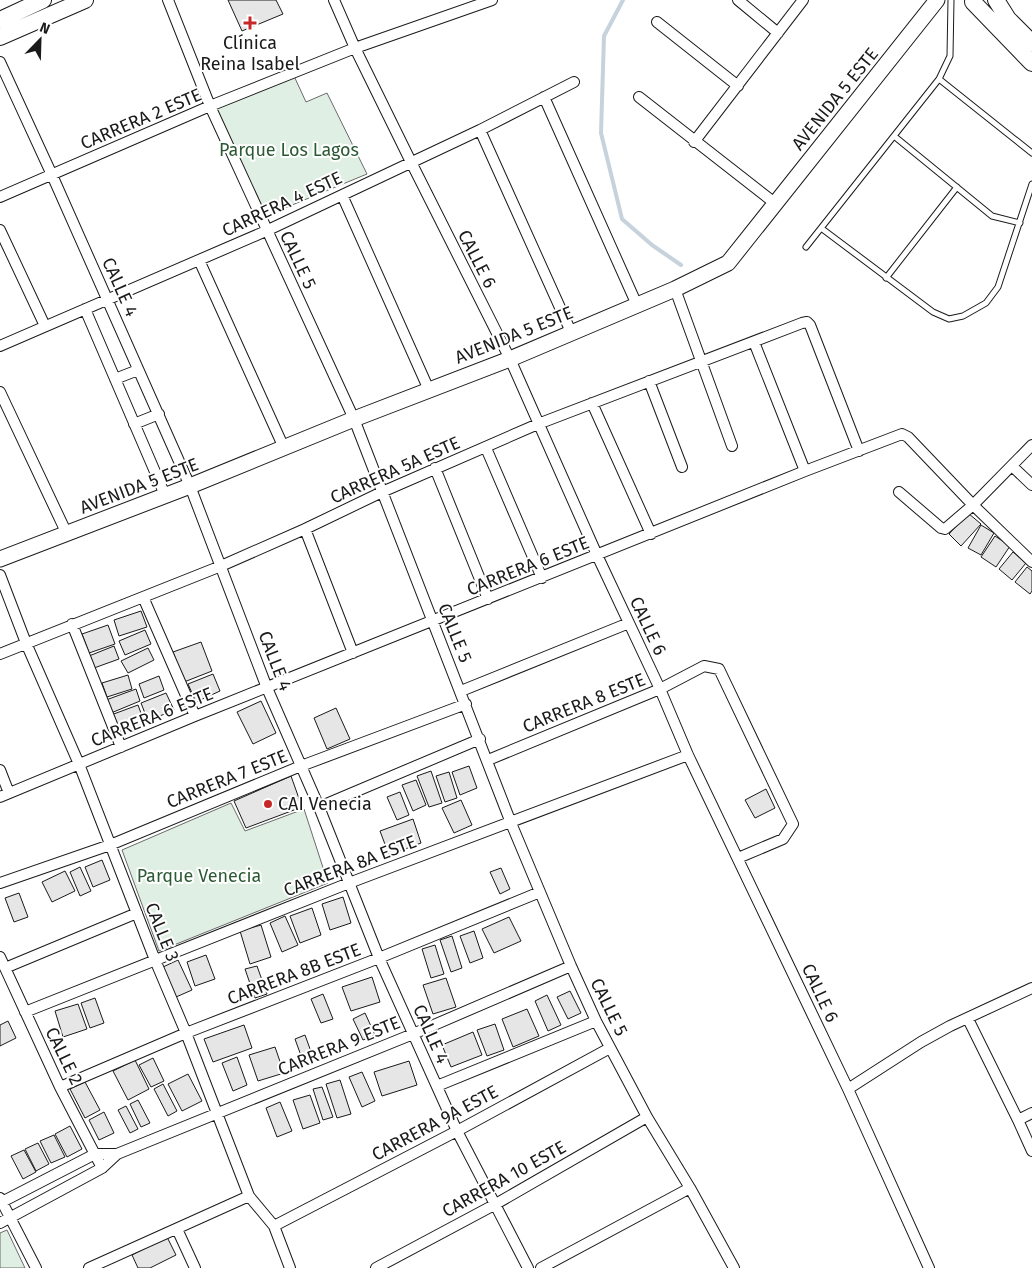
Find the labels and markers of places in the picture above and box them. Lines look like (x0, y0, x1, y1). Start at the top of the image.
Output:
marker: Clínica Reina Isabel (243, 16, 257, 30)
place label: Clínica Reina Isabel (200, 32, 300, 75)
place label: CAI Venecia (278, 793, 372, 815)
marker: CAI Venecia (262, 798, 274, 810)

